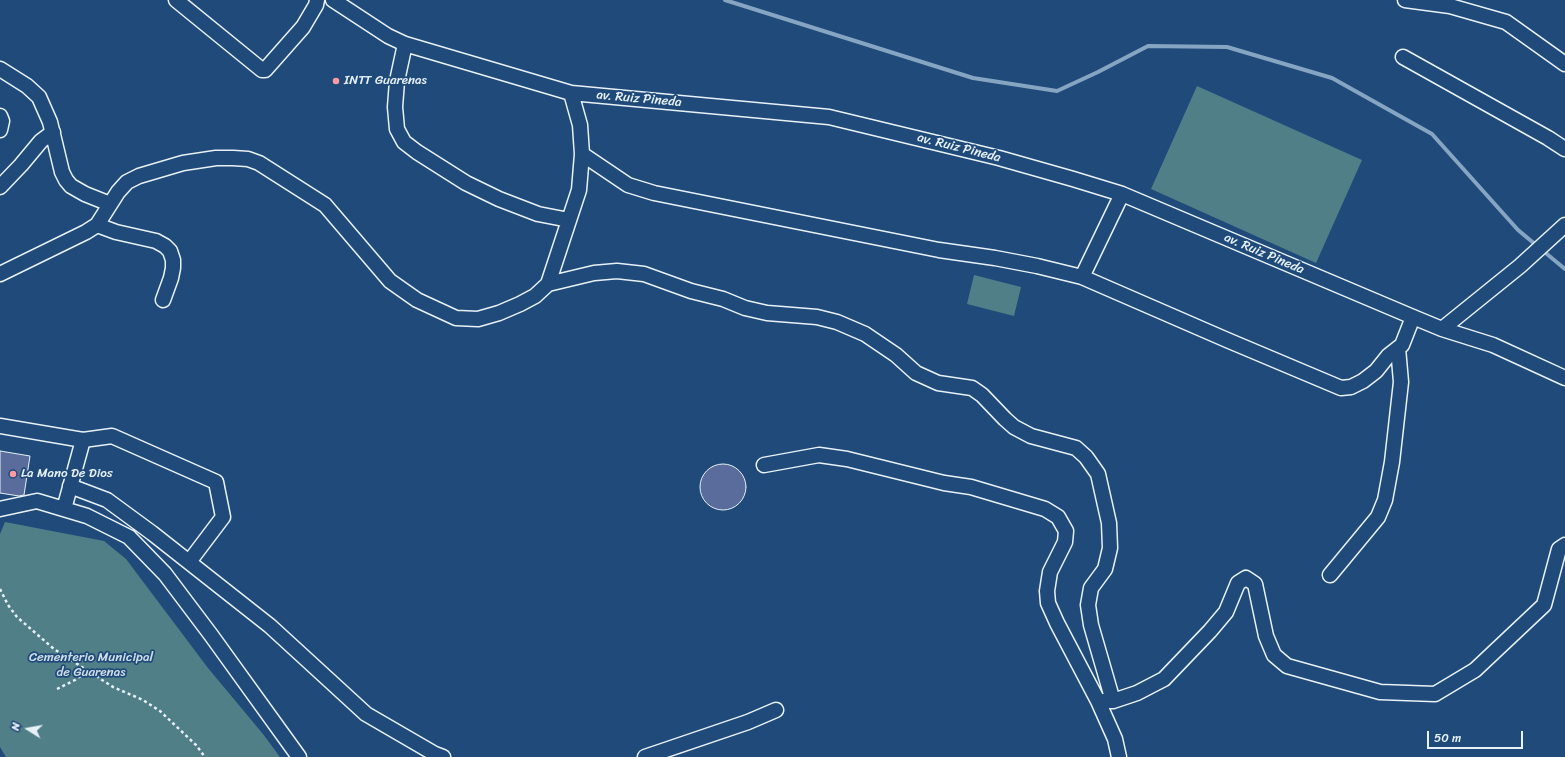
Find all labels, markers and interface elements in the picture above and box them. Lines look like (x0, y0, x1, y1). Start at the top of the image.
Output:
place label: INTT Guarenas (344, 73, 427, 89)
marker: INTT Guarenas (331, 76, 341, 86)
street label: av. Ruiz Pineda (596, 88, 682, 110)
street label: av. Ruiz Pineda (916, 130, 1002, 166)
street label: av. Ruiz Pineda (1222, 230, 1306, 278)
place label: La Mano De Dios (21, 466, 113, 482)
marker: La Mano De Dios (8, 469, 18, 479)
park label: Cementerio Municipal de Guarenas (29, 650, 153, 681)
north arrow (8, 709, 48, 749)
text: N (6, 721, 26, 732)
scale bar (1429, 723, 1525, 749)
text: 50 m (1434, 727, 1461, 749)

